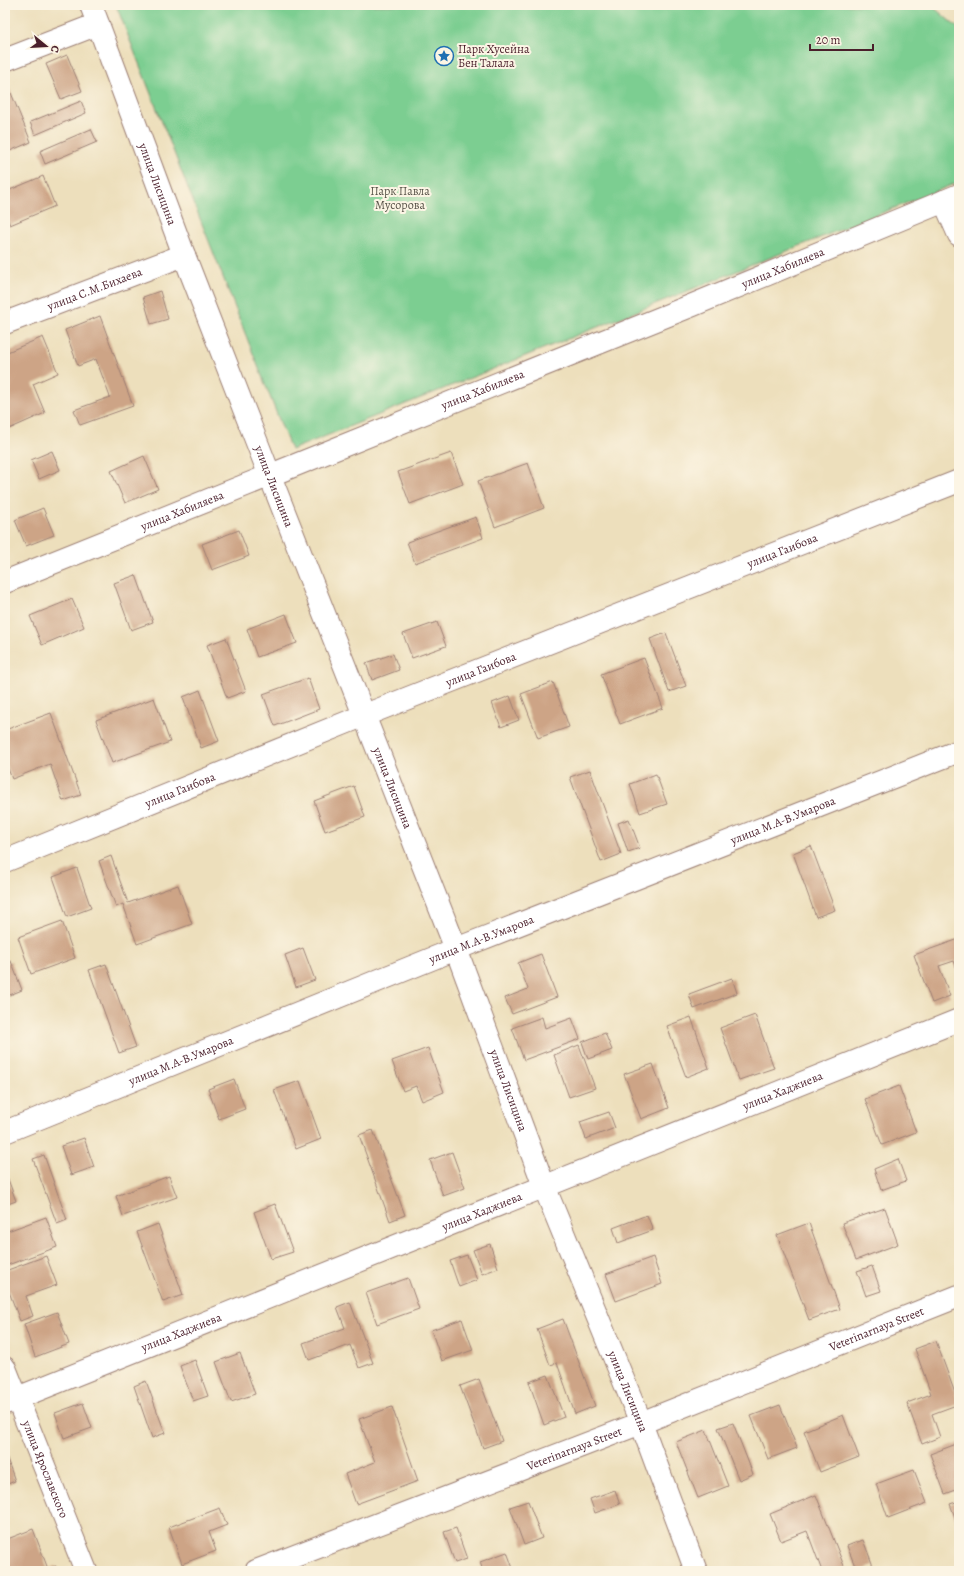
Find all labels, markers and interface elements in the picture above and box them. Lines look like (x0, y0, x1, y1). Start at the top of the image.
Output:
north arrow (26, 26, 66, 66)
scale bar (810, 26, 873, 52)
text: 20 m (816, 32, 840, 48)
place label: Парк Хусейна Бен Талала (458, 41, 530, 71)
text: С (47, 43, 63, 55)
place icon: Парк Хусейна Бен Талала (433, 45, 455, 67)
street label: улица Лисицина (135, 140, 180, 228)
park label: Парк Павла Мусорова (370, 183, 430, 213)
street label: улица Хабиляева (738, 243, 827, 292)
street label: улица С.М.Бихаева (44, 263, 145, 315)
street label: улица Хабиляева (438, 366, 527, 414)
street label: улица Лисицина (251, 442, 297, 530)
street label: улица Хабиляева (137, 487, 227, 535)
street label: улица Гаибова (744, 529, 820, 572)
street label: улица Гаибова (442, 648, 519, 691)
street label: улица Лисицина (369, 744, 416, 831)
street label: улица Гаибова (142, 768, 218, 812)
street label: улица М.А-В.Умарова (727, 792, 838, 849)
street label: улица М.А-В.Умарова (426, 911, 537, 968)
street label: улица М.А-В.Умарова (125, 1032, 236, 1089)
street label: улица Лисицина (486, 1046, 531, 1134)
street label: улица Хаджиева (739, 1067, 826, 1114)
street label: улица Хаджиева (439, 1188, 525, 1235)
street label: Veterinarnaya Street (826, 1303, 926, 1355)
street label: улица Хаджиева (138, 1309, 224, 1356)
street label: улица Лисицина (604, 1348, 652, 1435)
street label: улица Ярославского (18, 1417, 72, 1520)
street label: Veterinarnaya Street (524, 1423, 624, 1475)

